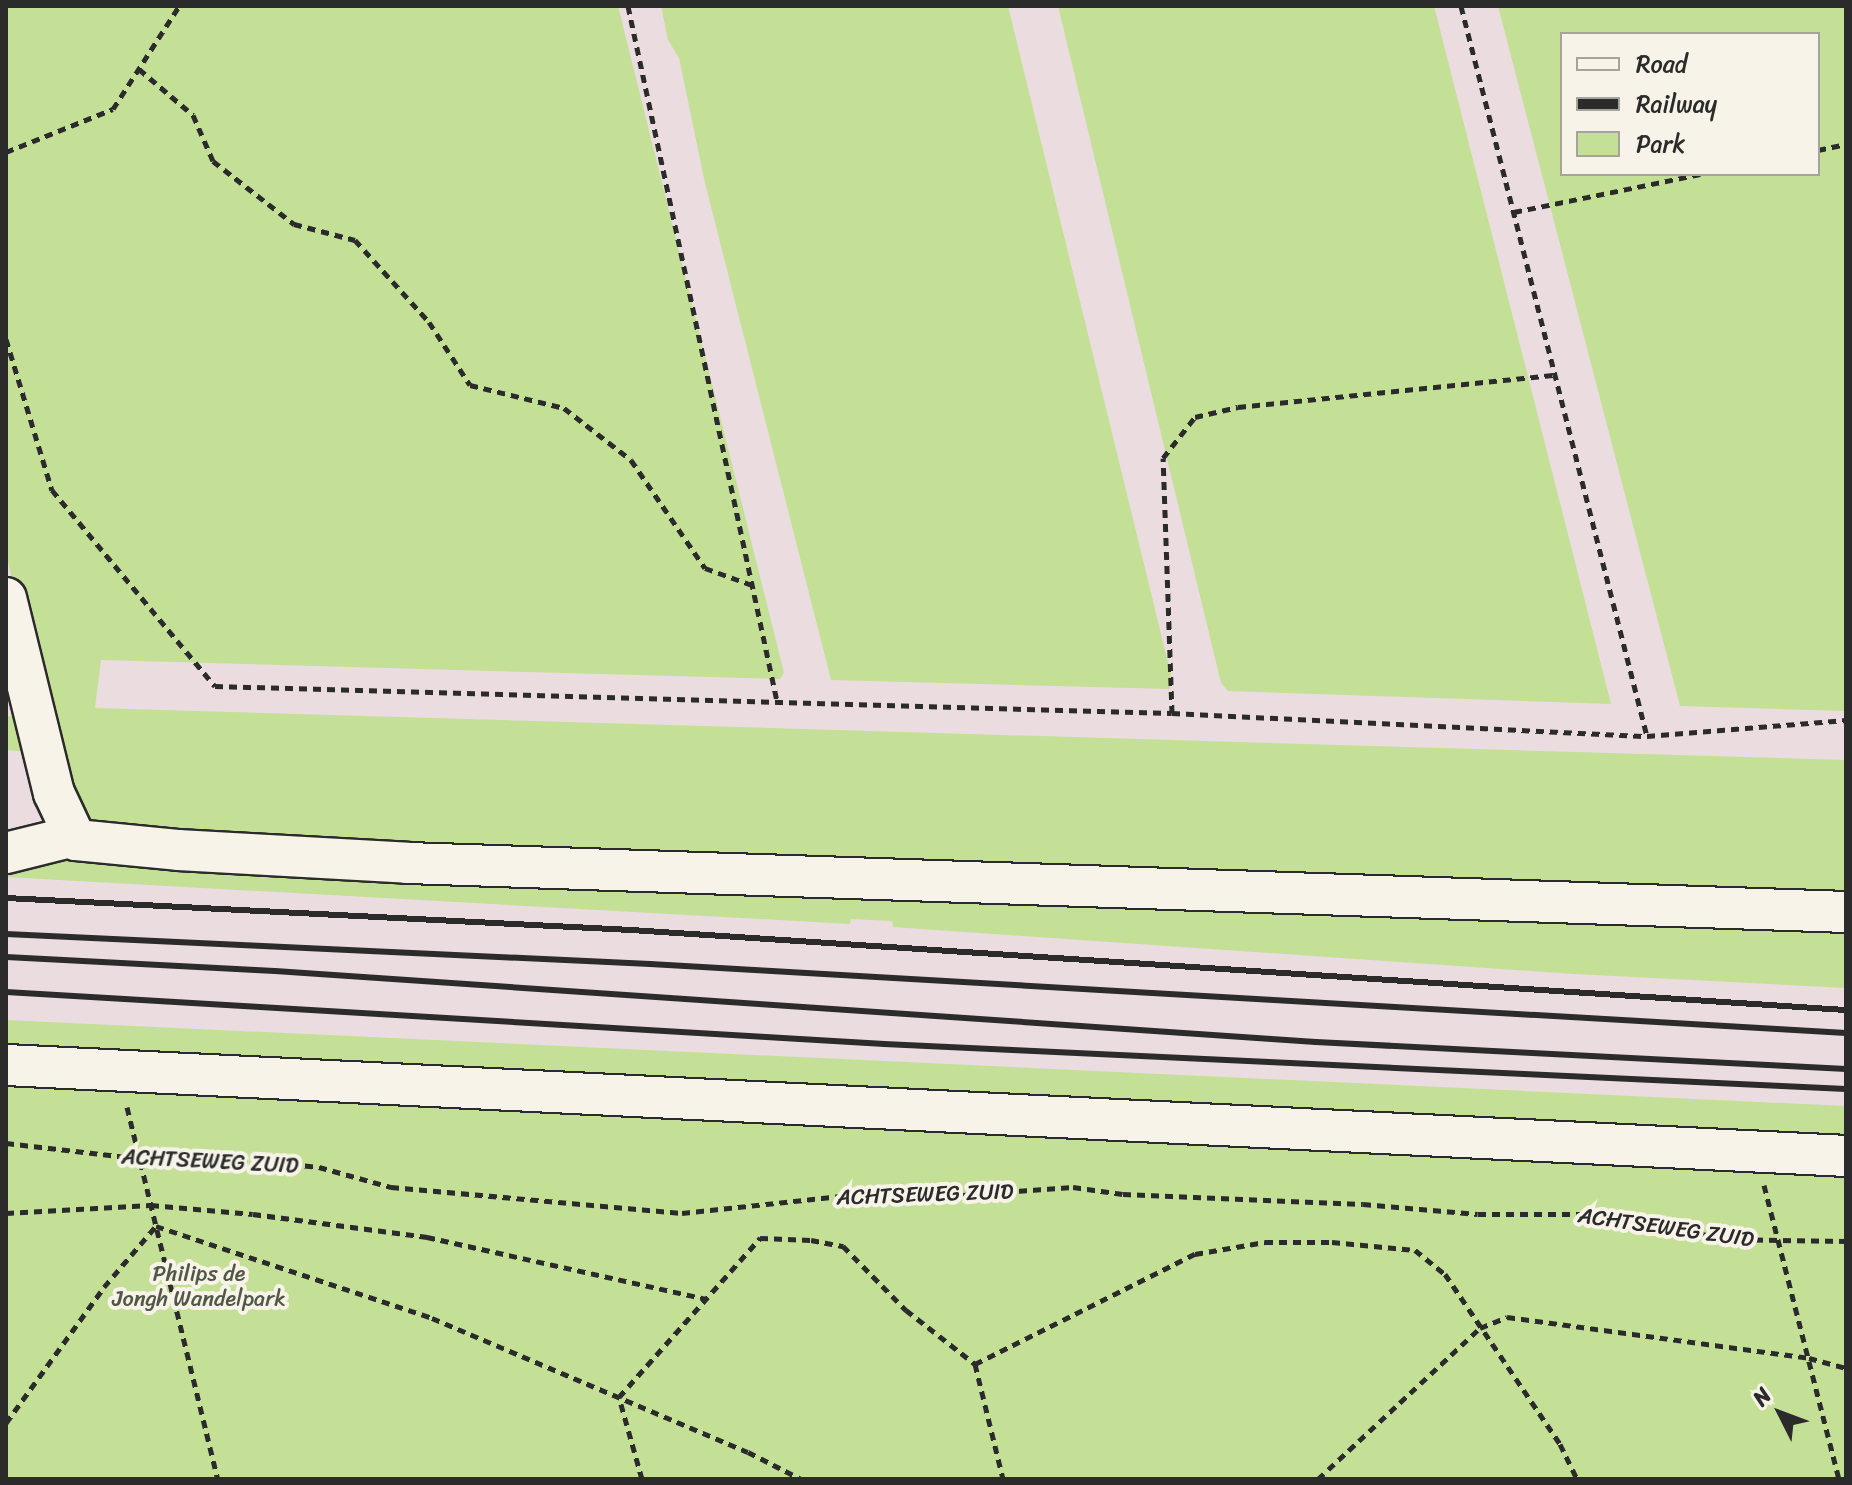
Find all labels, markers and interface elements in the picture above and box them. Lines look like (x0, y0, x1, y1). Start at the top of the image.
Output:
legend (1560, 32, 1820, 176)
text: Road (1636, 43, 1687, 85)
text: Railway (1636, 83, 1717, 125)
text: Park (1636, 123, 1685, 165)
street label: ACHTSEWEG ZUID (121, 1143, 299, 1179)
street label: ACHTSEWEG ZUID (836, 1178, 1014, 1210)
street label: ACHTSEWEG ZUID (1576, 1202, 1756, 1252)
park label: Philips de Jongh Wandelpark (112, 1260, 286, 1312)
north arrow (1740, 1373, 1820, 1453)
text: N (1742, 1378, 1781, 1415)

